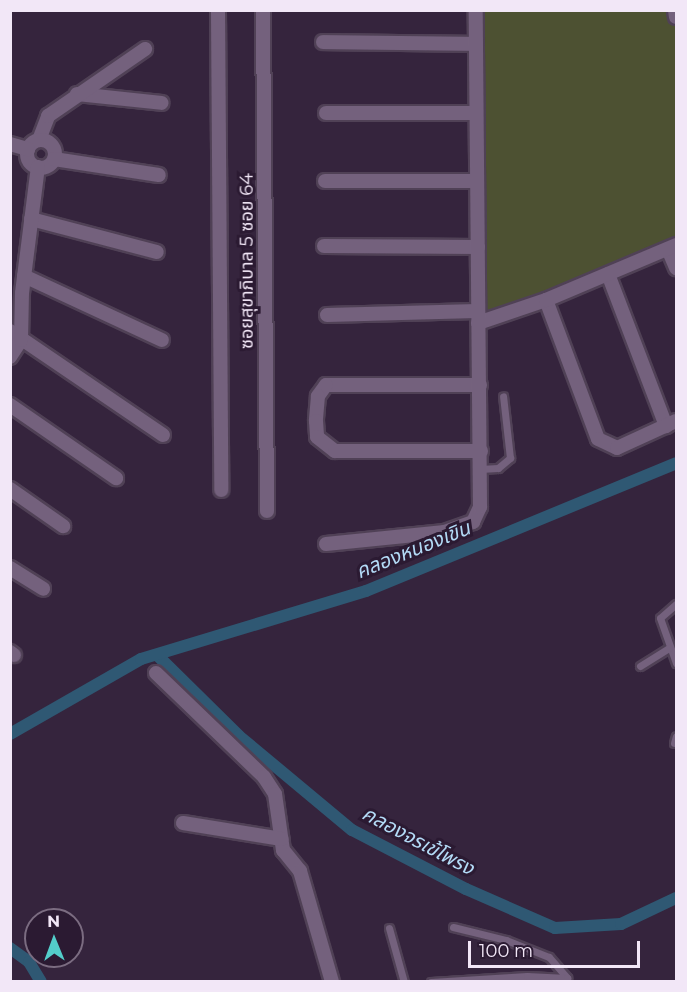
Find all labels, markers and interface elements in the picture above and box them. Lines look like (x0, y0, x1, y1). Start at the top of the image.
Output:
street label: ซอยสุขาภิบาล 5 ซอย 64 (236, 173, 258, 349)
water label: คลองหนองเขิน (352, 516, 474, 584)
water label: คลองจรเข้โพรง (358, 802, 478, 880)
north arrow (24, 908, 84, 968)
text: N (47, 912, 60, 931)
scale bar (471, 929, 644, 967)
text: 100 m (479, 940, 533, 962)

